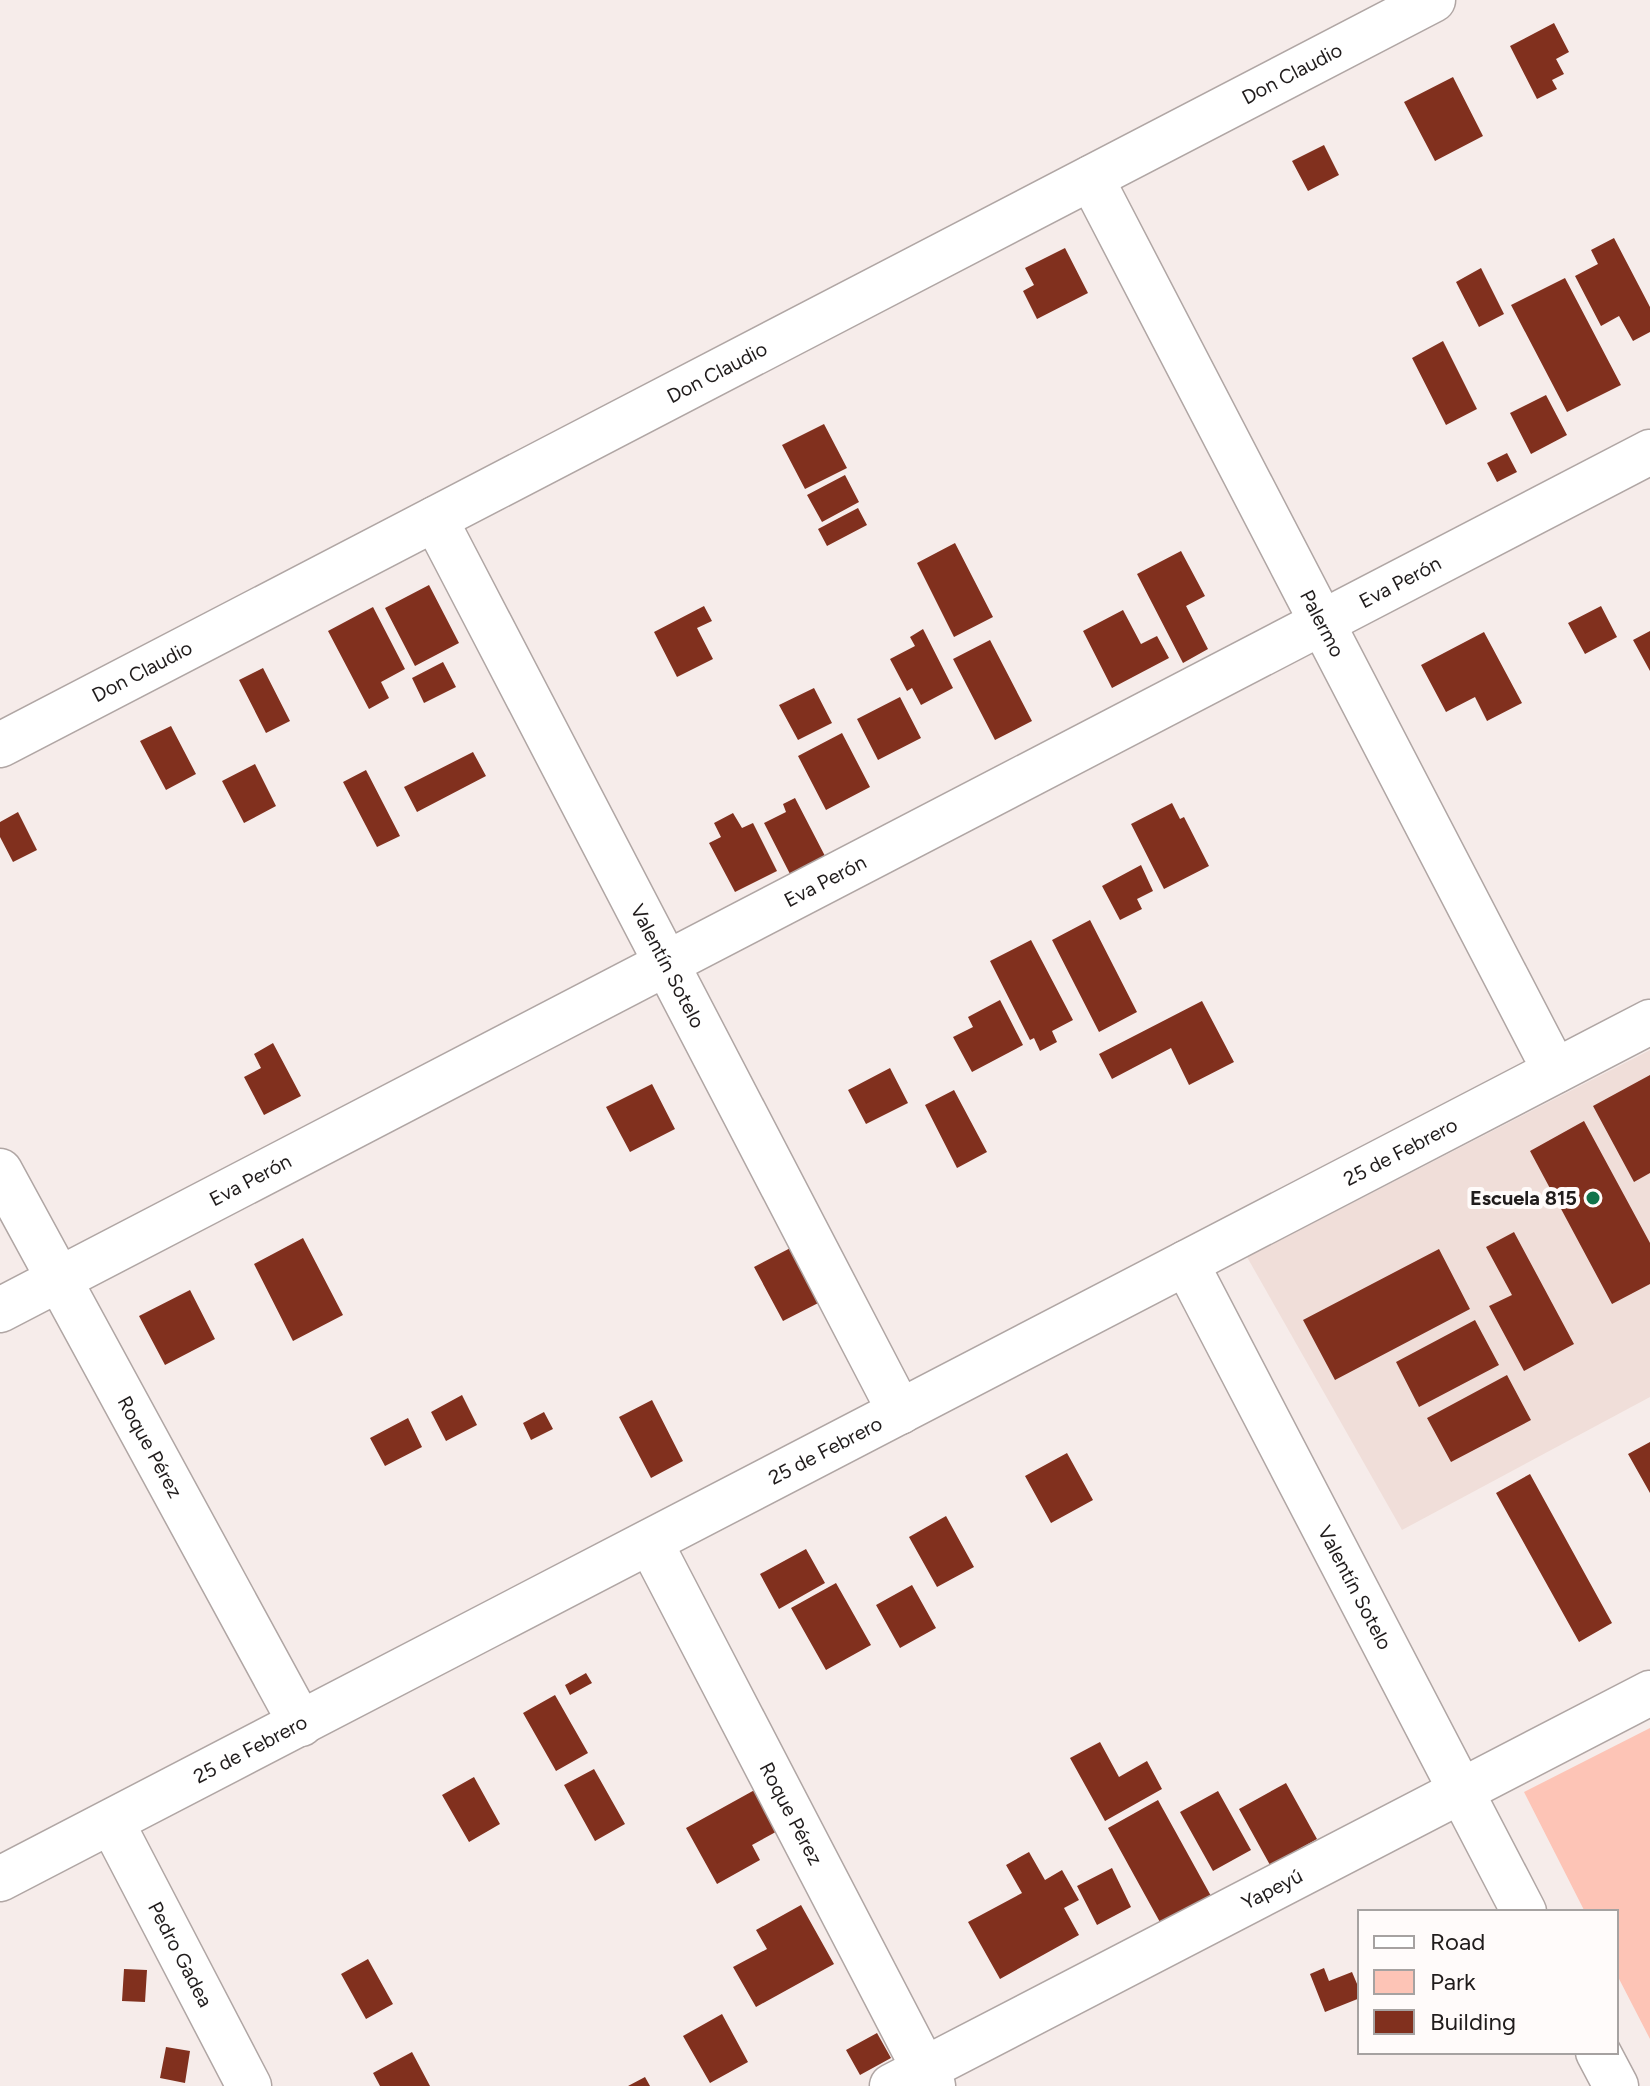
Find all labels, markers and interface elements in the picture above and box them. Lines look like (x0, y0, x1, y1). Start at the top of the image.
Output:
street label: Don Claudio (1238, 37, 1346, 109)
street label: Don Claudio (663, 336, 771, 408)
street label: Eva Perón (1355, 551, 1445, 613)
street label: Palermo (1295, 586, 1350, 661)
street label: Don Claudio (88, 635, 196, 707)
street label: Eva Perón (780, 850, 870, 912)
street label: Valentín Sotelo (626, 900, 710, 1032)
street label: 25 de Febrero (1340, 1112, 1461, 1191)
street label: Eva Perón (205, 1149, 295, 1211)
place label: Escuela 815 (1470, 1186, 1577, 1210)
marker: Escuela 815 (1584, 1189, 1602, 1207)
street label: Roque Pérez (113, 1392, 188, 1502)
street label: 25 de Febrero (764, 1411, 886, 1490)
street label: Valentín Sotelo (1313, 1522, 1397, 1654)
street label: 25 de Febrero (189, 1710, 311, 1788)
street label: Roque Pérez (755, 1758, 828, 1869)
street label: Yapeyú (1237, 1863, 1306, 1915)
street label: Pedro Gadea (143, 1897, 218, 2011)
legend (1358, 1910, 1618, 2054)
text: Road (1430, 1927, 1485, 1956)
text: Park (1430, 1967, 1476, 1996)
text: Building (1430, 2007, 1516, 2036)

